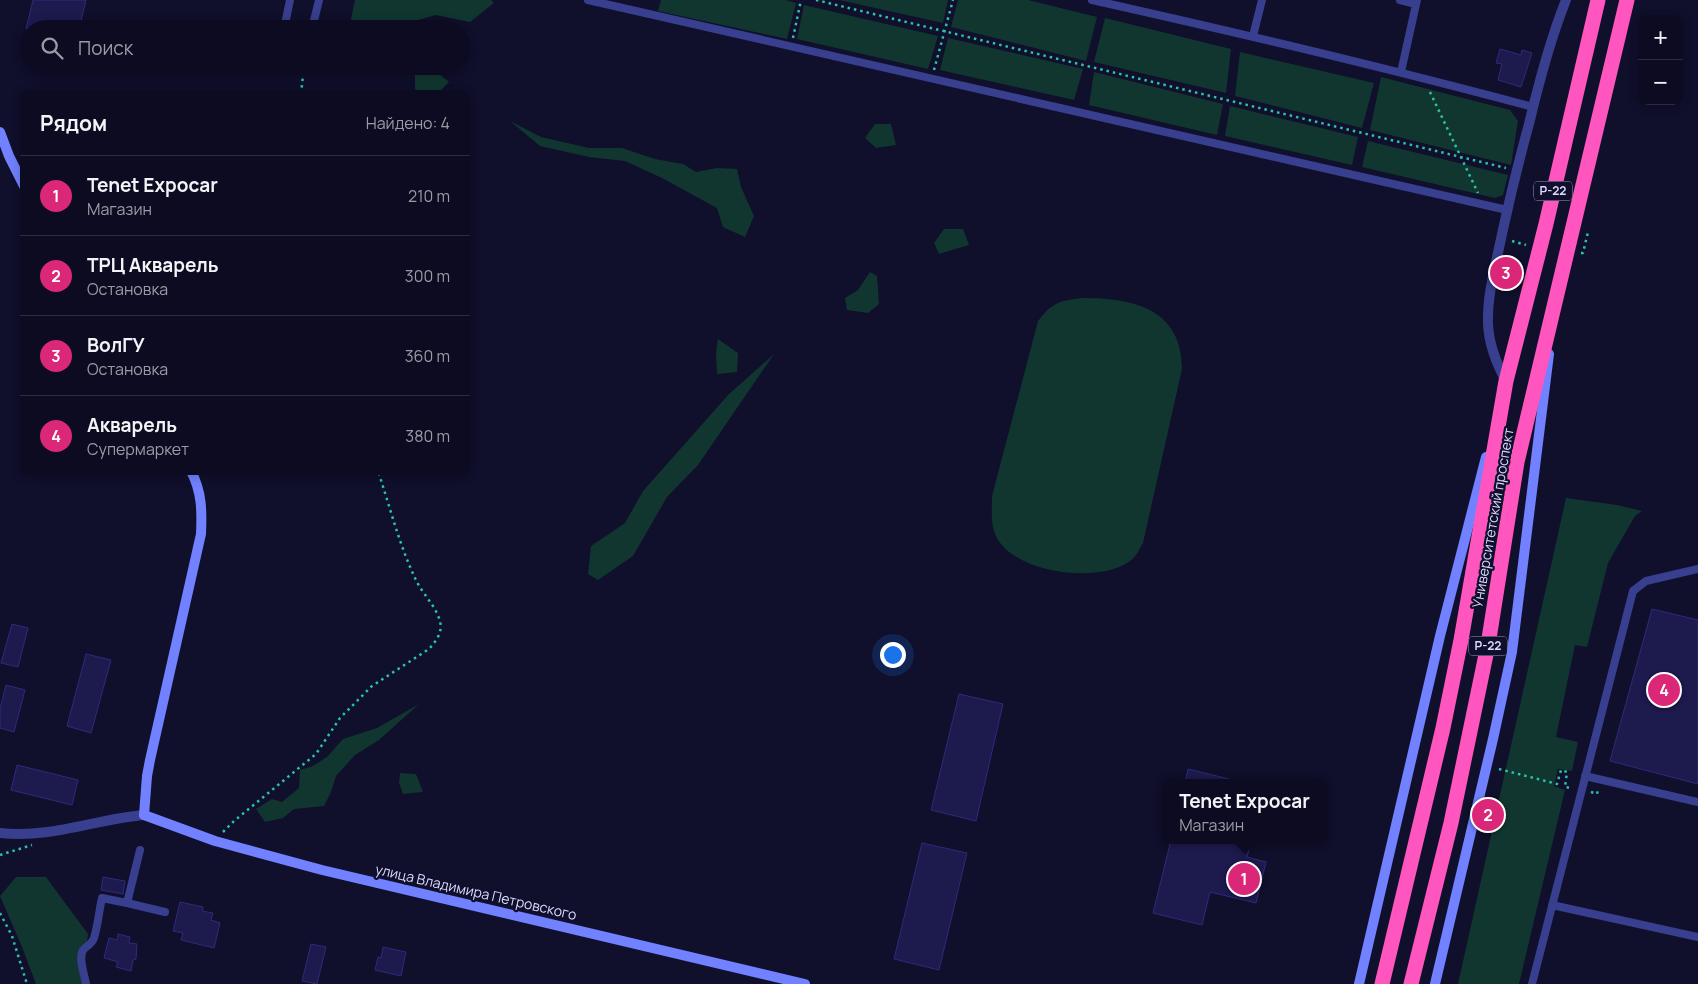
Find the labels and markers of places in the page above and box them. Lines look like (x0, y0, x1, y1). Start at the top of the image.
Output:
pin: 3 (1490, 254, 1522, 292)
pin: 4 (1648, 671, 1680, 709)
pin: 2 (1472, 796, 1504, 834)
pin: 1 (1228, 860, 1260, 898)

